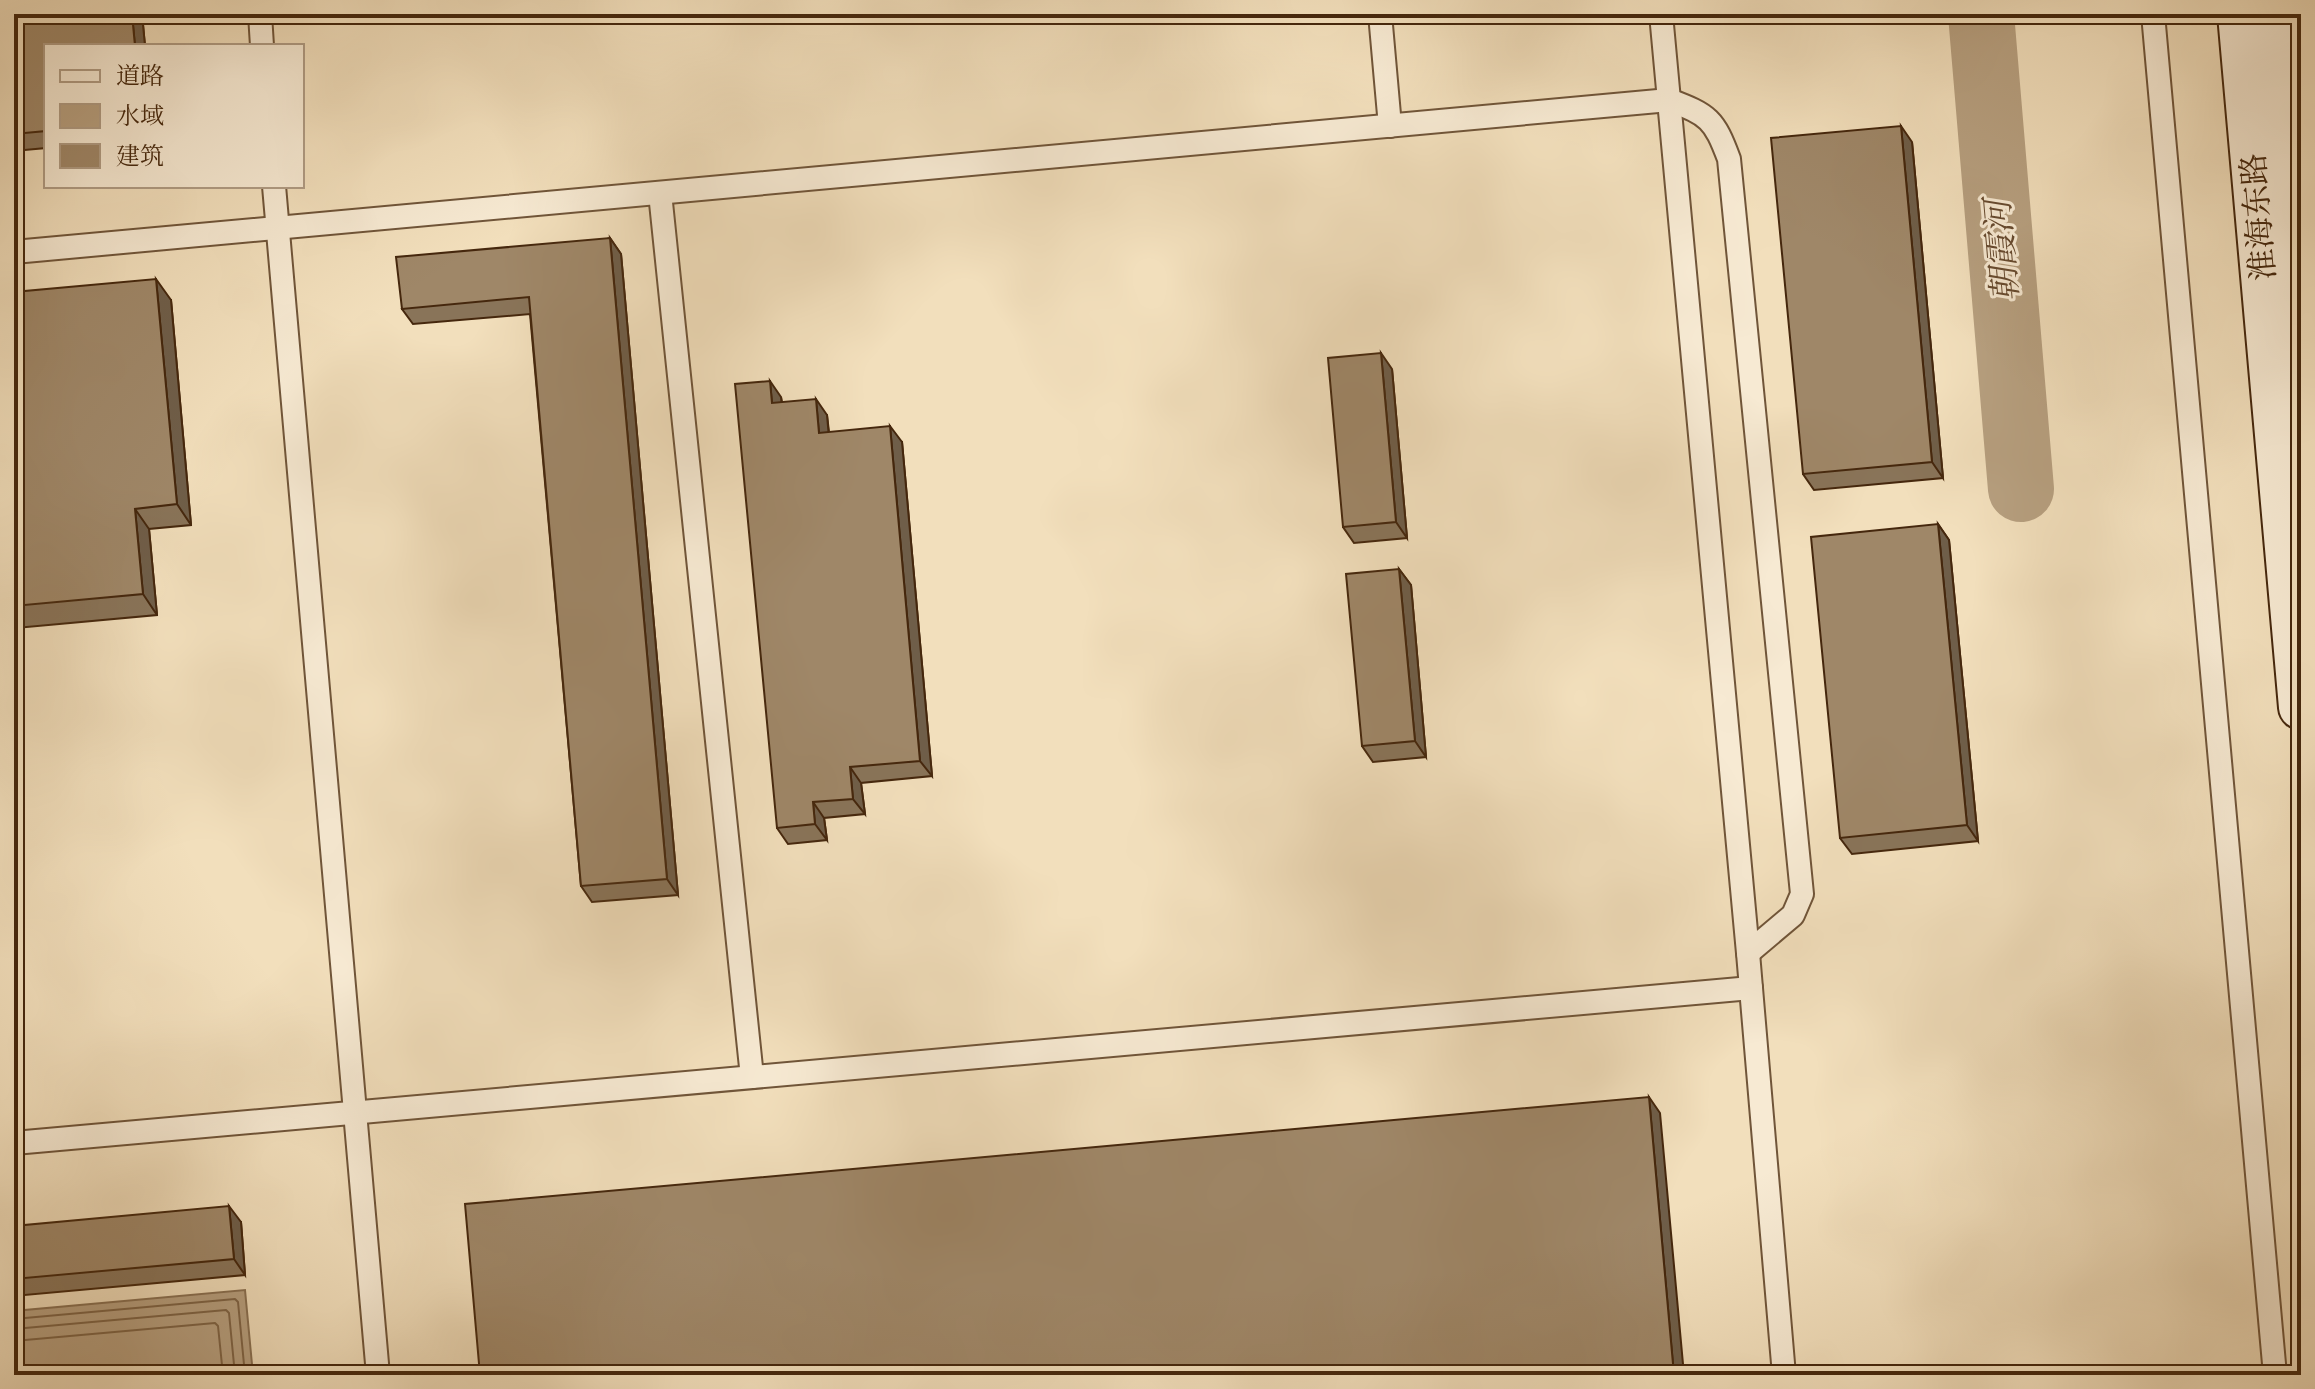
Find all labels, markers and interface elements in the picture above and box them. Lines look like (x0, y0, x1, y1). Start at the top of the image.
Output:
legend (44, 44, 304, 188)
text: 道路 (116, 63, 164, 90)
text: 水域 (116, 103, 164, 130)
text: 建筑 (116, 143, 164, 170)
street label: 淮海东路 (2236, 152, 2283, 282)
water label: 朝霞河 (1979, 192, 2025, 303)

